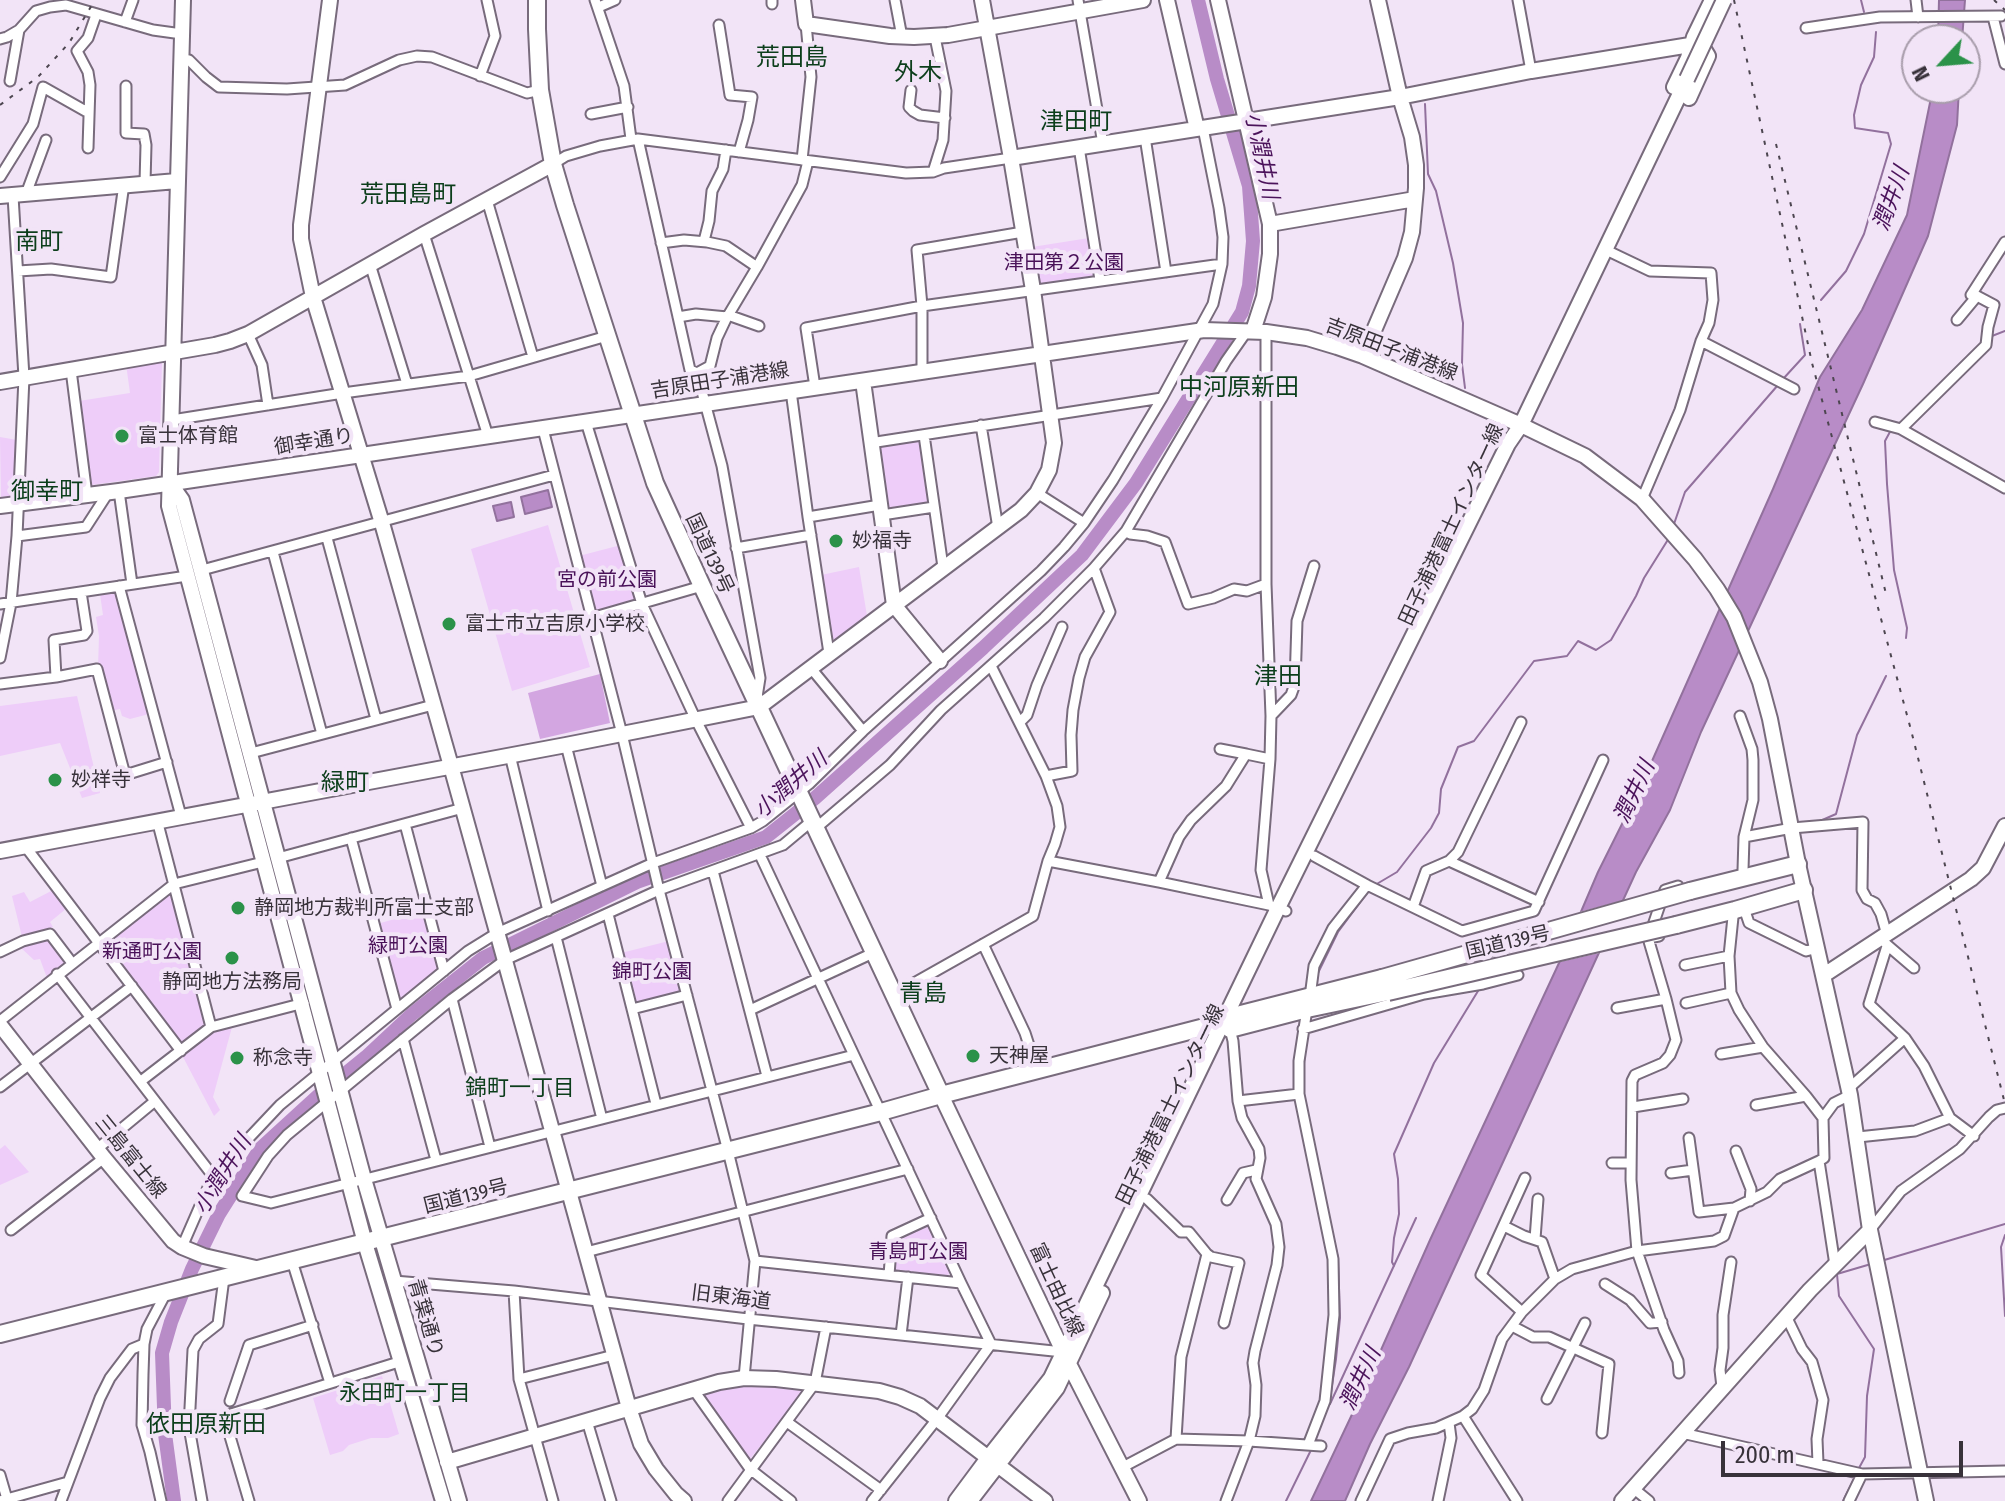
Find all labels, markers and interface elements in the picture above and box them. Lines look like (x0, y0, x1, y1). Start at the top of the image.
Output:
north arrow (1901, 24, 1981, 104)
district label: 荒田島 (756, 44, 828, 72)
district label: 外木 (894, 59, 942, 87)
text: N (1906, 62, 1936, 86)
district label: 津田町 (1040, 108, 1112, 136)
water label: 小潤井川 (1239, 110, 1283, 202)
water label: 潤井川 (1868, 163, 1916, 235)
district label: 荒田島町 (360, 181, 456, 209)
district label: 南町 (15, 228, 63, 256)
park label: 津田第２公園 (1004, 251, 1124, 275)
street label: 吉原田子浦港線 (1321, 314, 1461, 386)
street label: 吉原田子浦港線 (649, 358, 791, 404)
district label: 中河原新田 (1179, 374, 1299, 402)
street label: 田子浦港富士インター線 (1395, 420, 1509, 630)
place label: 富士体育館 (138, 424, 238, 448)
street label: 御幸通り (273, 424, 355, 460)
marker: 富士体育館 (113, 427, 131, 445)
district label: 御幸町 (11, 478, 83, 506)
street label: 国道139号 (680, 510, 738, 598)
place label: 妙福寺 (852, 529, 912, 553)
marker: 妙福寺 (827, 532, 845, 550)
park label: 宮の前公園 (557, 568, 657, 592)
place label: 富士市立吉原小学校 (465, 612, 645, 636)
marker: 富士市立吉原小学校 (440, 615, 458, 633)
district label: 津田 (1254, 663, 1302, 691)
water label: 小潤井川 (749, 746, 833, 824)
water label: 潤井川 (1609, 757, 1661, 827)
place label: 妙祥寺 (71, 768, 131, 792)
district label: 緑町 (321, 769, 369, 797)
marker: 妙祥寺 (46, 771, 64, 789)
place label: 静岡地方裁判所富士支部 (254, 896, 474, 920)
marker: 静岡地方裁判所富士支部 (229, 899, 247, 917)
street label: 国道139号 (1463, 922, 1553, 964)
park label: 緑町公園 (368, 934, 448, 958)
park label: 新通町公園 (102, 940, 202, 964)
marker: 静岡地方法務局 (223, 949, 241, 967)
park label: 錦町公園 (612, 960, 692, 984)
place label: 静岡地方法務局 (162, 970, 302, 994)
district label: 青島 (899, 980, 947, 1008)
street label: 田子浦港富士インター線 (1112, 1001, 1230, 1209)
place label: 天神屋 (989, 1044, 1049, 1068)
place label: 称念寺 (253, 1046, 313, 1070)
marker: 天神屋 (964, 1047, 982, 1065)
marker: 称念寺 (228, 1049, 246, 1067)
district label: 錦町一丁目 (465, 1076, 575, 1102)
street label: 三島富士線 (89, 1111, 171, 1203)
water label: 小潤井川 (188, 1131, 258, 1219)
street label: 国道139号 (421, 1175, 511, 1219)
park label: 青島町公園 (868, 1240, 968, 1264)
street label: 富士由比線 (1024, 1240, 1088, 1340)
street label: 青葉通り (402, 1276, 448, 1360)
street label: 旧東海道 (690, 1281, 772, 1315)
water label: 潤井川 (1335, 1344, 1387, 1414)
district label: 永田町一丁目 (339, 1381, 471, 1407)
district label: 依田原新田 (146, 1411, 266, 1439)
scale bar (1725, 1425, 1967, 1475)
text: 200 m (1735, 1441, 1795, 1469)

